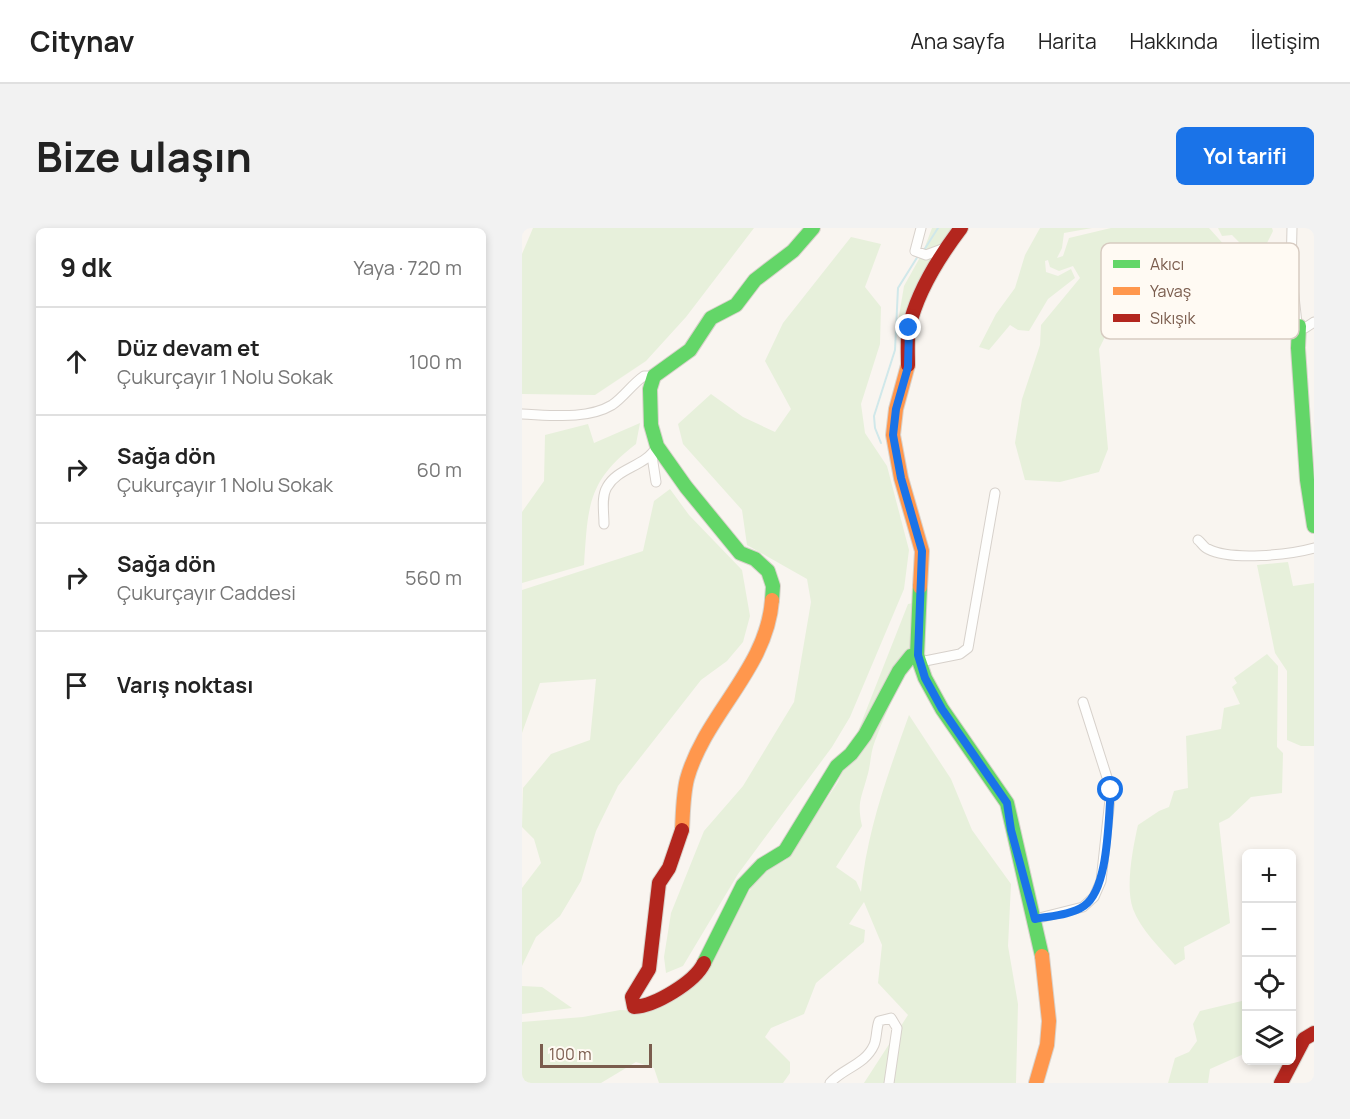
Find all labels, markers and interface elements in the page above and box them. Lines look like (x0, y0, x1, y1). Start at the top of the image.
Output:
text: Citynav (30, 22, 134, 60)
text: Ana sayfa (911, 27, 1005, 55)
text: Harita (1038, 27, 1097, 55)
text: Hakkında (1130, 27, 1218, 55)
text: İletişim (1251, 27, 1320, 55)
text: Bize ulaşın (36, 127, 252, 185)
button: Yol tarifi (1176, 127, 1314, 185)
legend (1101, 243, 1299, 339)
text: 9 dk (60, 249, 111, 285)
text: Akıcı (1150, 253, 1184, 275)
text: Yaya · 720 m (354, 254, 462, 281)
text: Yavaş (1150, 280, 1191, 302)
text: Sıkışık (1150, 307, 1196, 329)
route end (895, 314, 921, 340)
text: Düz devam et (117, 333, 260, 363)
icon: ahead (60, 345, 93, 378)
text: 100 m (409, 348, 462, 375)
text: Çukurçayır 1 Nolu Sokak (117, 363, 333, 390)
text: Sağa dön (117, 441, 216, 471)
icon: right (60, 453, 93, 486)
text: 60 m (416, 456, 462, 483)
text: Çukurçayır 1 Nolu Sokak (117, 471, 333, 498)
text: Sağa dön (117, 549, 216, 579)
icon: right (60, 561, 93, 594)
text: 560 m (405, 564, 462, 591)
text: Çukurçayır Caddesi (117, 579, 296, 606)
icon: arrive (60, 669, 93, 702)
text: Varış noktası (117, 670, 253, 700)
route start (1097, 776, 1123, 802)
map controls (1242, 849, 1296, 1065)
button: + (1242, 849, 1296, 903)
button: − (1242, 903, 1296, 957)
button: locate (1242, 957, 1296, 1011)
button: layers (1242, 1011, 1296, 1065)
scale bar (540, 1041, 652, 1068)
text: 100 m (549, 1043, 592, 1065)

